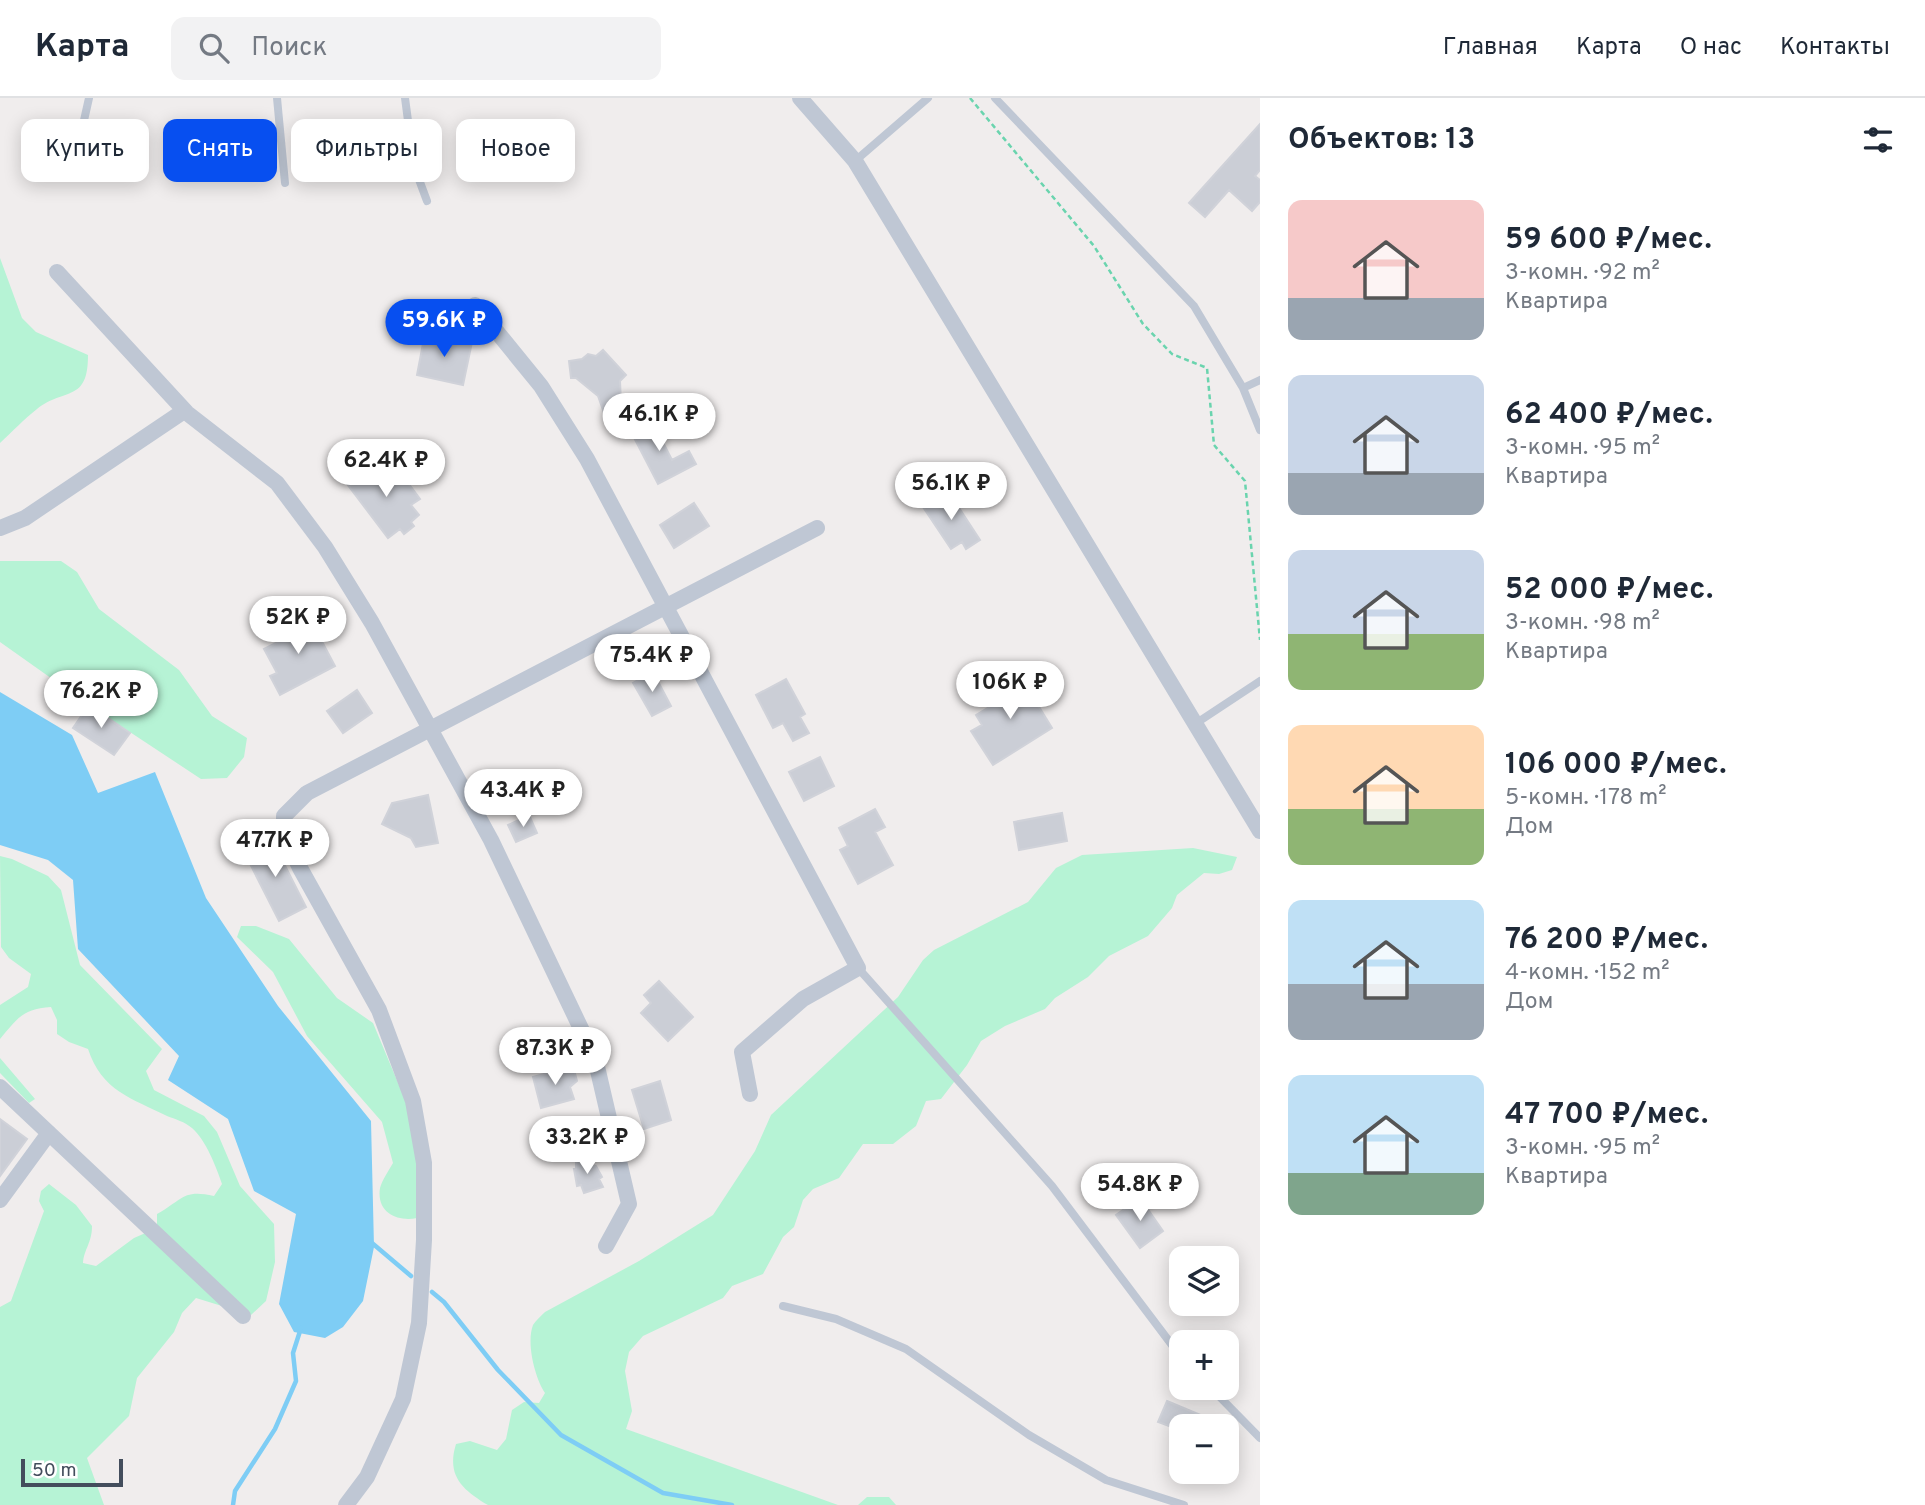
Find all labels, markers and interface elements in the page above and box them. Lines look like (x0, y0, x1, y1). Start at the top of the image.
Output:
search box (171, 17, 661, 80)
text: Карта (35, 27, 129, 69)
icon: search (195, 29, 233, 67)
text: Поиск (251, 32, 327, 65)
text: Главная (1443, 33, 1538, 63)
text: Карта (1576, 33, 1642, 63)
text: О нас (1680, 33, 1742, 63)
text: Контакты (1780, 33, 1890, 63)
chip: Купить (21, 119, 149, 182)
chip: Снять (163, 119, 277, 182)
chip: Фильтры (291, 119, 442, 182)
chip: Новое (456, 119, 575, 182)
icon: filters (1859, 121, 1897, 159)
text: Объектов: 13 (1288, 122, 1475, 159)
text: 59 600 ₽/мес. (1505, 222, 1712, 259)
icon: home (1344, 228, 1428, 312)
text: 3-комн. · 92 m² (1505, 259, 1660, 288)
text: Квартира (1505, 288, 1608, 317)
pin: 59.6K ₽ (379, 300, 509, 359)
text: 59.6K ₽ (401, 307, 487, 336)
pin: 46.1K ₽ (594, 394, 724, 453)
text: 62 400 ₽/мес. (1505, 397, 1713, 434)
text: 46.1K ₽ (619, 401, 699, 430)
icon: home (1344, 403, 1428, 487)
text: 3-комн. · 95 m² (1505, 434, 1660, 463)
pin: 62.4K ₽ (321, 440, 451, 499)
text: 62.4K ₽ (343, 447, 429, 476)
pin: 56.1K ₽ (886, 462, 1016, 522)
text: Квартира (1505, 463, 1608, 492)
text: 56.1K ₽ (911, 470, 991, 499)
text: 52 000 ₽/мес. (1505, 572, 1713, 609)
icon: home (1344, 578, 1428, 662)
pin: 52K ₽ (249, 596, 347, 656)
text: 52K ₽ (265, 604, 331, 633)
text: 3-комн. · 98 m² (1505, 609, 1660, 638)
pin: 75.4K ₽ (587, 634, 717, 694)
text: Квартира (1505, 638, 1608, 667)
text: 75.4K ₽ (610, 642, 694, 671)
pin: 106K ₽ (953, 662, 1067, 721)
text: 106K ₽ (972, 669, 1048, 698)
pin: 76.2K ₽ (36, 670, 166, 730)
text: 76.2K ₽ (60, 678, 142, 707)
text: 106 000 ₽/мес. (1505, 747, 1727, 784)
icon: home (1344, 753, 1428, 837)
pin: 43.4K ₽ (458, 770, 588, 829)
text: 43.4K ₽ (480, 777, 566, 806)
text: 5-комн. · 178 m² (1505, 784, 1667, 813)
text: Дом (1505, 813, 1553, 842)
pin: 47.7K ₽ (210, 820, 340, 879)
text: 47.7K ₽ (236, 827, 314, 856)
text: 76 200 ₽/мес. (1505, 922, 1708, 959)
icon: home (1344, 928, 1428, 1012)
text: 4-комн. · 152 m² (1505, 959, 1669, 988)
text: Дом (1505, 988, 1553, 1017)
pin: 87.3K ₽ (490, 1028, 620, 1087)
text: 87.3K ₽ (515, 1035, 595, 1064)
text: 47 700 ₽/мес. (1505, 1097, 1708, 1134)
icon: home (1344, 1103, 1428, 1187)
pin: 33.2K ₽ (522, 1116, 652, 1176)
text: 33.2K ₽ (545, 1124, 629, 1153)
text: 3-комн. · 95 m² (1505, 1134, 1660, 1163)
text: Квартира (1505, 1163, 1608, 1192)
pin: 54.8K ₽ (1075, 1164, 1205, 1223)
text: 54.8K ₽ (1097, 1171, 1183, 1200)
map controls (1169, 1246, 1239, 1484)
button: layers (1169, 1246, 1239, 1316)
button: + (1169, 1330, 1239, 1400)
button: − (1169, 1414, 1239, 1484)
scale bar (21, 1456, 122, 1488)
text: 50 m (32, 1459, 77, 1483)

